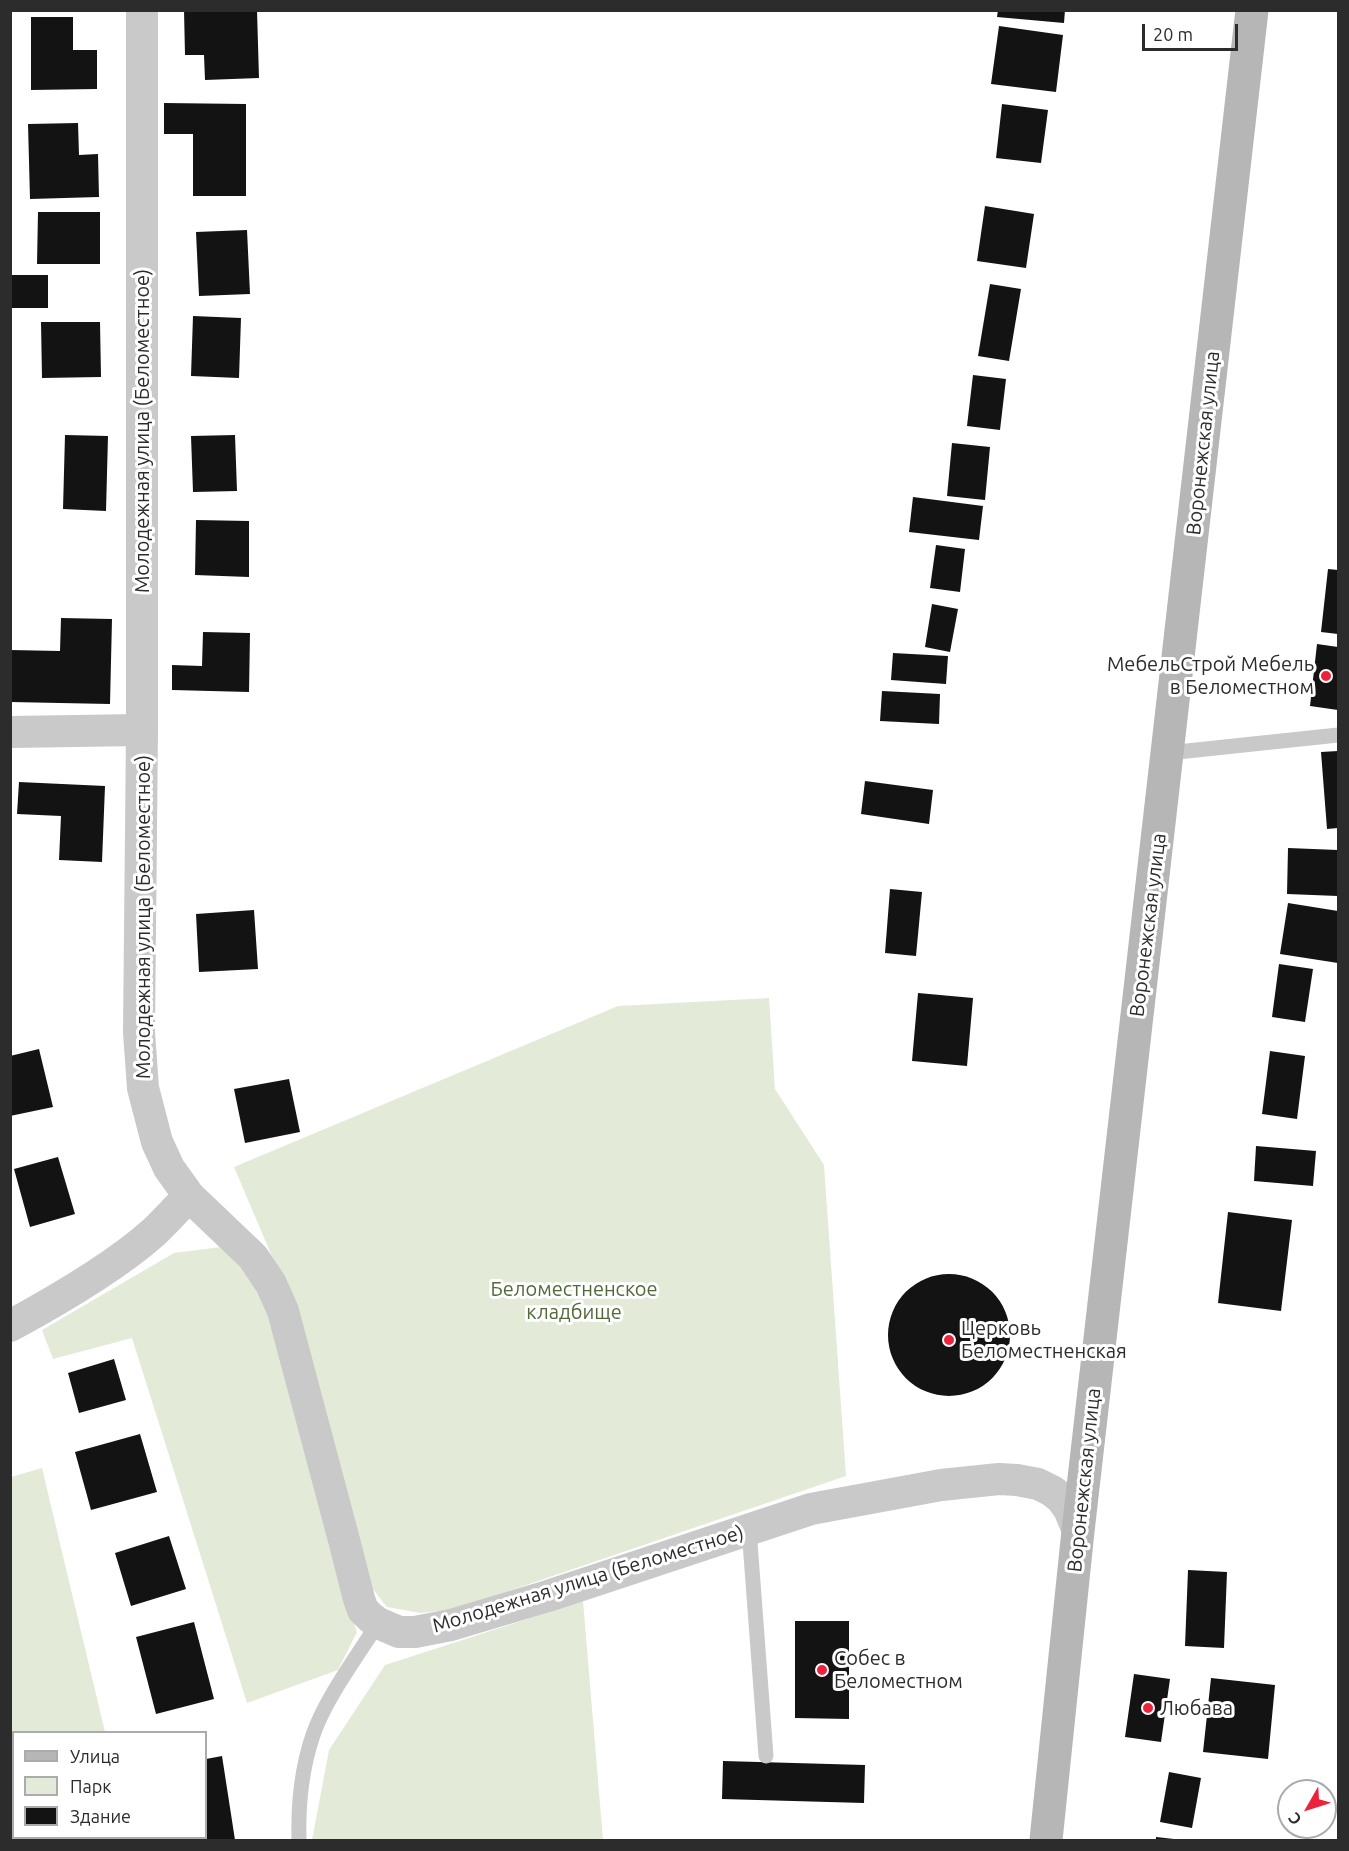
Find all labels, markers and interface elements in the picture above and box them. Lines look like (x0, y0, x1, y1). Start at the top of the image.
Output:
scale bar (1145, 12, 1241, 50)
text: 20 m (1153, 24, 1193, 44)
street label: Молодежная улица (Беломестное) (130, 269, 154, 593)
street label: Воронежская улица (1181, 350, 1225, 536)
place label: МебельСтрой Мебель в Беломестном (1107, 652, 1314, 699)
marker: МебельСтрой Мебель в Беломестном (1319, 669, 1333, 683)
street label: Молодежная улица (Беломестное) (131, 755, 155, 1079)
street label: Воронежская улица (1125, 832, 1171, 1018)
park label: Беломестненское кладбище (490, 1277, 658, 1324)
place label: Церковь Беломестненская (961, 1316, 1127, 1363)
marker: Церковь Беломестненская (942, 1333, 956, 1347)
street label: Воронежская улица (1062, 1387, 1106, 1573)
street label: Молодежная улица (Беломестное) (430, 1520, 746, 1638)
place label: Собес в Беломестном (834, 1646, 963, 1693)
marker: Собес в Беломестном (815, 1663, 829, 1677)
place label: Любава (1160, 1696, 1233, 1720)
marker: Любава (1141, 1701, 1155, 1715)
legend (12, 1731, 207, 1839)
text: Улица (70, 1746, 120, 1766)
text: Парк (70, 1776, 111, 1796)
north arrow (1277, 1779, 1337, 1839)
text: Здание (70, 1806, 131, 1826)
text: С (1284, 1809, 1305, 1829)

